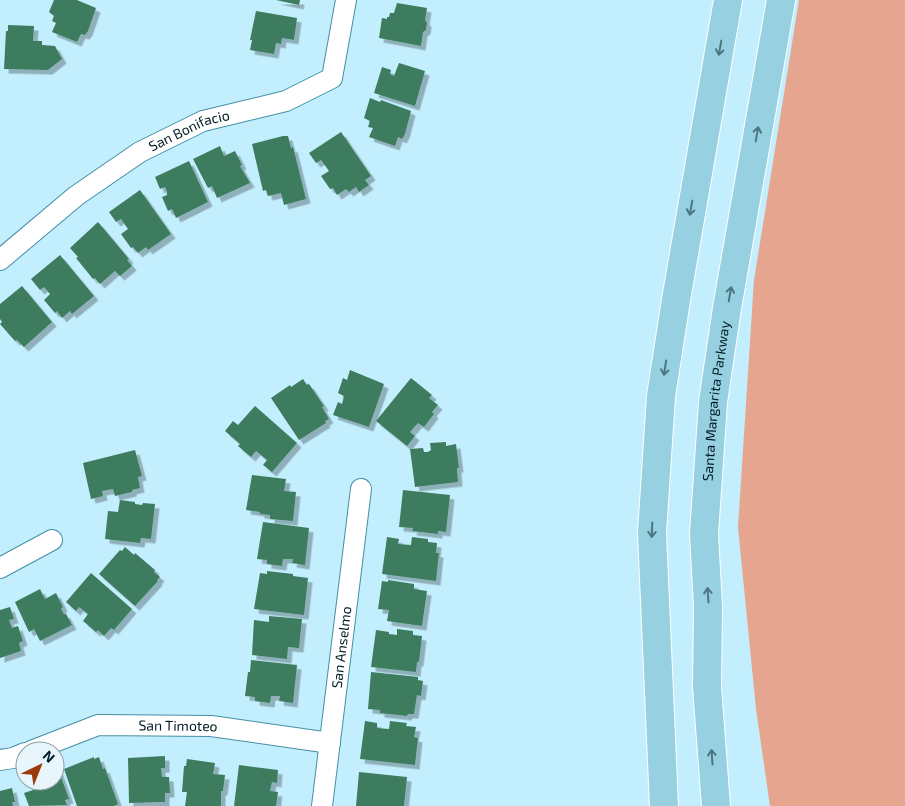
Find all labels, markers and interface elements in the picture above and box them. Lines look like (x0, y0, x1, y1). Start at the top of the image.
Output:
one-way arrow (714, 40, 724, 56)
street label: San Bonifacio (146, 106, 231, 154)
one-way arrow (753, 127, 763, 143)
one-way arrow (686, 200, 696, 216)
one-way arrow (725, 287, 735, 303)
street label: Santa Margarita Parkway (699, 319, 733, 482)
one-way arrow (660, 360, 670, 376)
one-way arrow (647, 522, 657, 538)
one-way arrow (703, 587, 712, 603)
street label: San Anselmo (328, 605, 355, 689)
street label: San Timoteo (138, 716, 219, 735)
north arrow (15, 741, 65, 791)
text: N (40, 746, 59, 766)
one-way arrow (707, 750, 717, 766)

